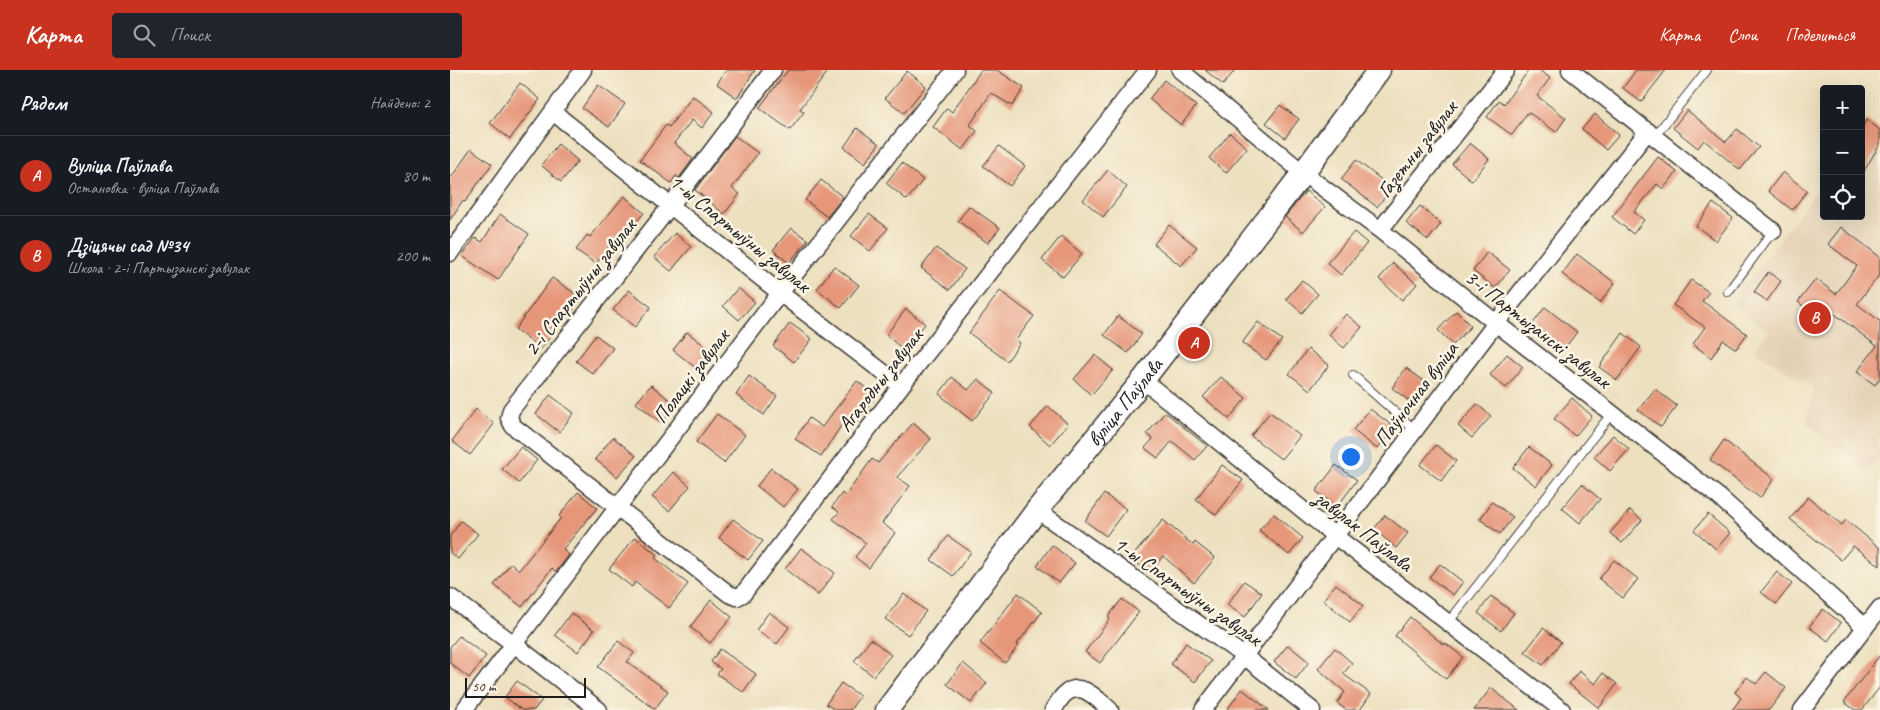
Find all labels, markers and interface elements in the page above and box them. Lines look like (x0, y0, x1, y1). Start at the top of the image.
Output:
search box (112, 13, 462, 58)
text: Карта (25, 20, 82, 50)
icon: search (130, 21, 158, 49)
text: Поиск (170, 23, 210, 47)
text: Карта (1659, 24, 1700, 46)
text: Слои (1728, 24, 1757, 46)
text: Поделиться (1785, 24, 1855, 46)
map controls (1820, 85, 1865, 220)
button: + (1820, 85, 1865, 130)
text: Рядом (20, 90, 67, 116)
text: Найдено: 2 (370, 93, 430, 113)
street label: Газетны завулак (1371, 94, 1465, 203)
button: − (1820, 130, 1865, 175)
text: Вуліца Паўлава (67, 154, 172, 178)
text: A (32, 166, 40, 186)
text: 80 m (403, 166, 430, 186)
street label: 1-ы Спартыўны завулак (663, 168, 818, 300)
button: locate (1820, 175, 1865, 220)
text: Остановка · вуліца Паўлава (67, 178, 219, 198)
street label: 2-і Спартыўны завулак (518, 211, 644, 361)
text: Дзіцячы сад №34 (67, 234, 189, 258)
text: B (32, 246, 40, 266)
text: 200 m (396, 246, 430, 266)
text: Школа · 2-і Партызанскі завулак (67, 258, 249, 278)
street label: 3-і Партызанскі завулак (1459, 264, 1618, 396)
pin: B (1799, 299, 1831, 337)
street label: Агародны завулак (832, 321, 931, 437)
street label: Полацкі завулак (647, 322, 737, 429)
pin: A (1178, 324, 1210, 362)
street label: Паўночная вуліца (1368, 335, 1465, 451)
street label: вуліца Паўлава (1081, 351, 1169, 452)
your location (1338, 444, 1364, 470)
street label: завулак Паўлава (1307, 483, 1419, 579)
street label: 1-ы Спартыўны завулак (1109, 530, 1269, 654)
scale bar (465, 675, 586, 698)
text: 50 m (472, 678, 496, 695)

